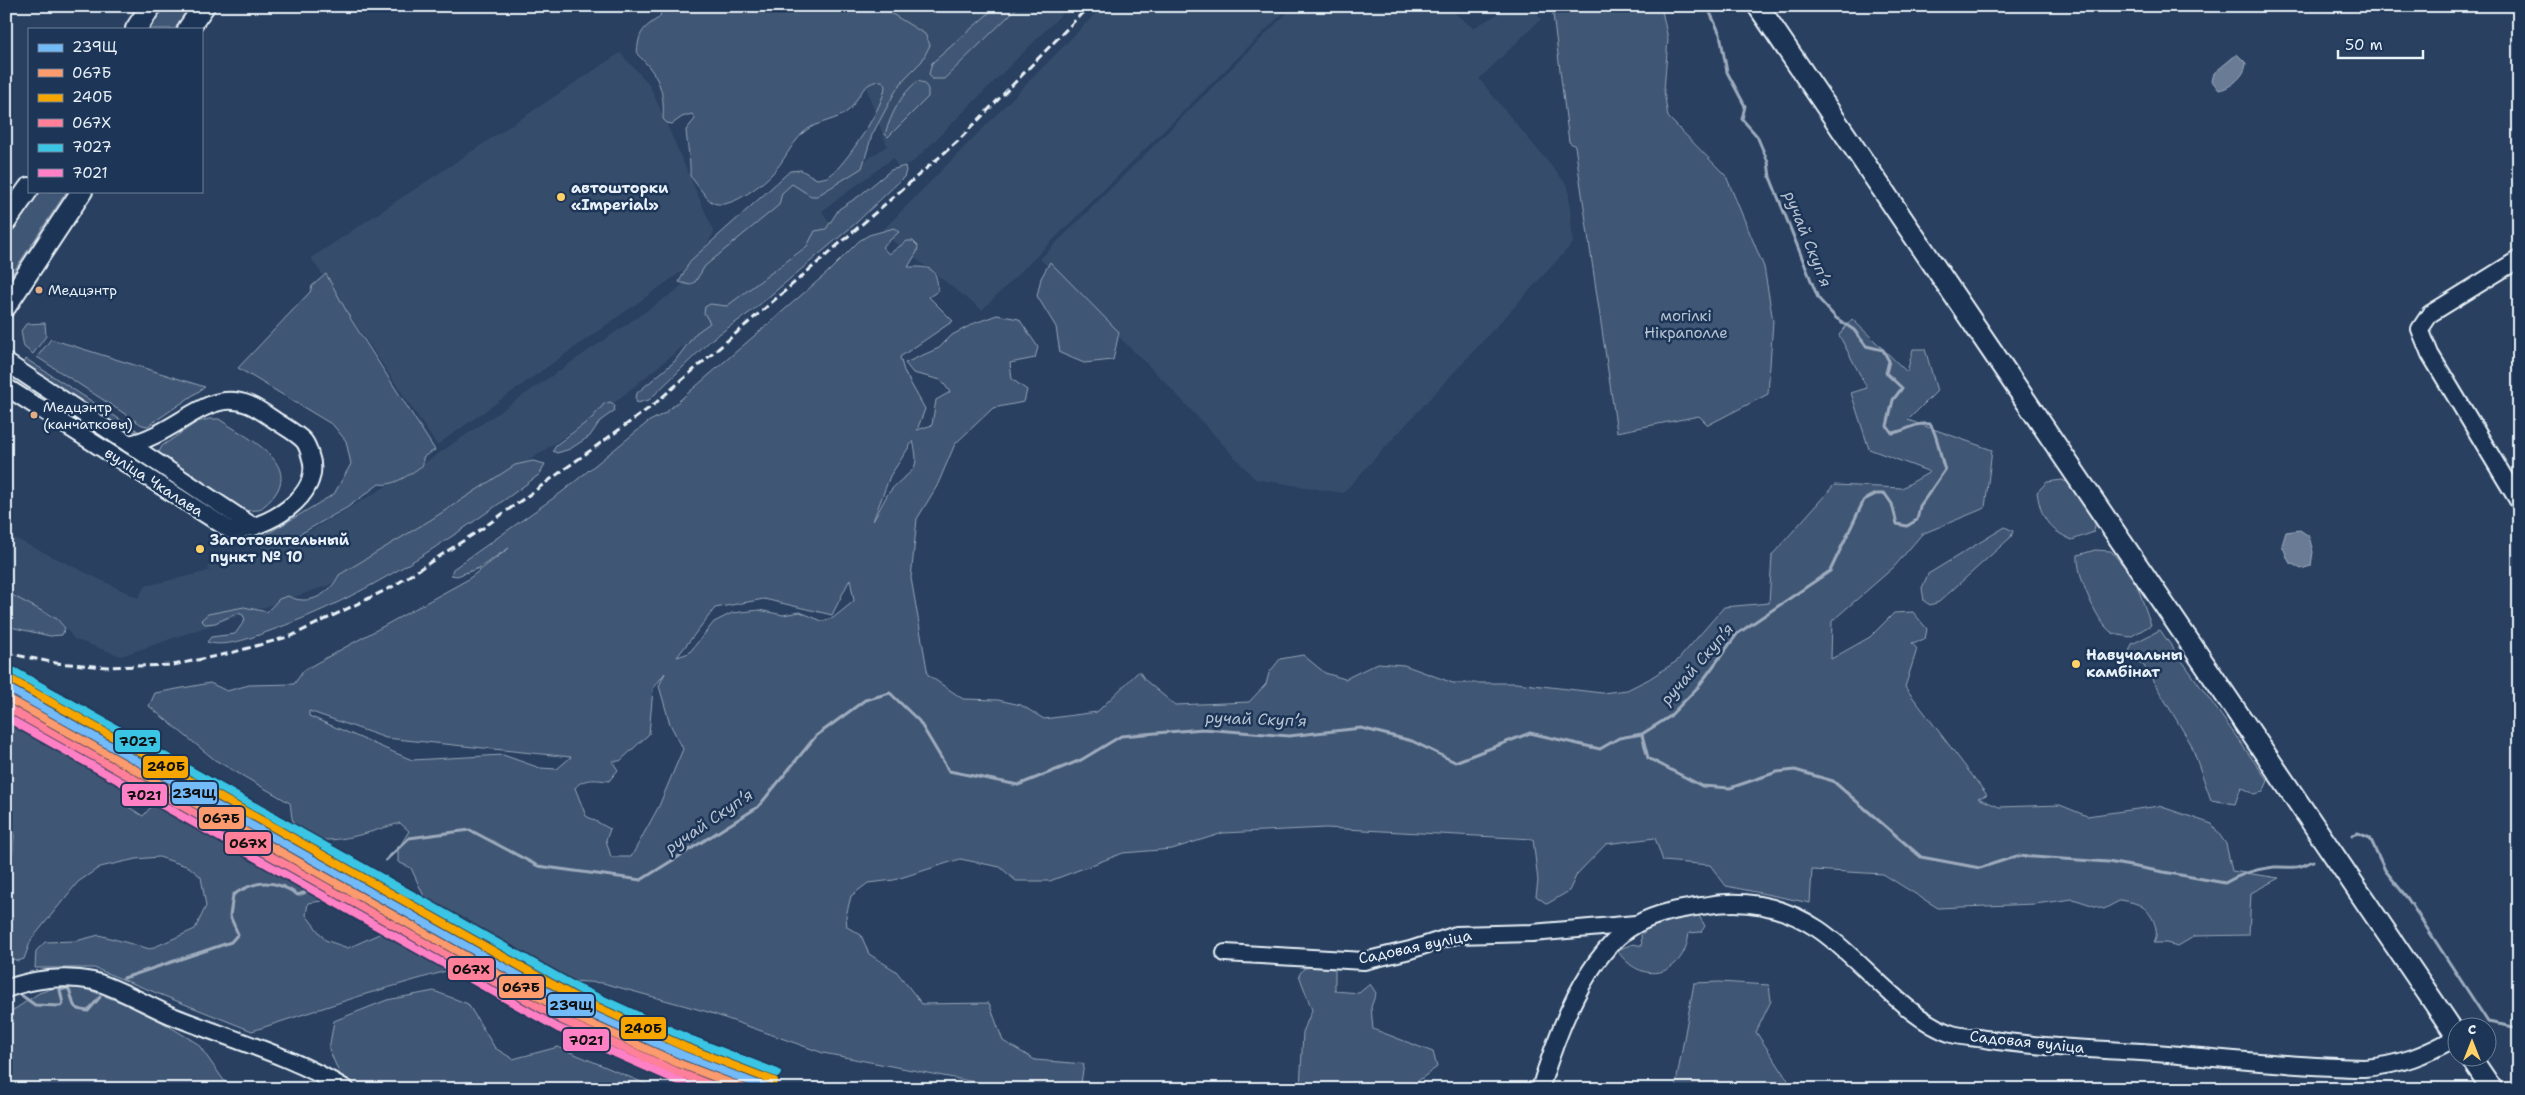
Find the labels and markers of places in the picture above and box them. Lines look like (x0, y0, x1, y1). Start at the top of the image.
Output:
place label: автошторки «Imperial» (571, 178, 669, 215)
marker: автошторки «Imperial» (555, 191, 567, 203)
place label: Медцэнтр (48, 281, 117, 299)
marker: Медцэнтр (34, 285, 44, 295)
place label: Медцэнтр (канчатковы) (43, 398, 133, 433)
marker: Медцэнтр (канчатковы) (29, 410, 39, 420)
place label: Заготовительный пункт № 10 (210, 530, 350, 567)
marker: Заготовительный пункт № 10 (194, 543, 206, 555)
place label: Навучальны камбінат (2086, 645, 2183, 682)
marker: Навучальны камбінат (2070, 658, 2082, 670)

